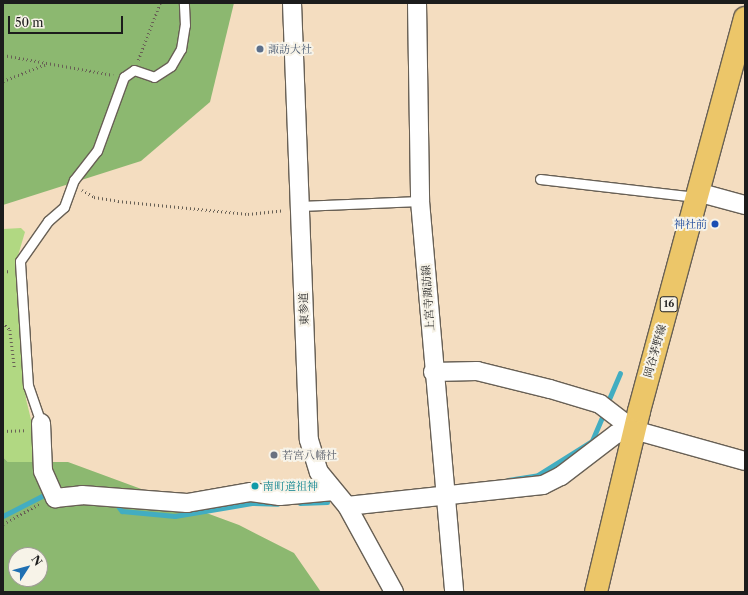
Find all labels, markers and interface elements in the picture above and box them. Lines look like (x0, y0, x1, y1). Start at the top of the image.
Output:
scale bar (10, 8, 125, 34)
text: 50 m (15, 15, 44, 30)
place label: 諏訪大社 (268, 42, 312, 56)
marker: 諏訪大社 (255, 44, 265, 54)
place label: 神社前 (674, 217, 707, 231)
marker: 神社前 (710, 219, 720, 229)
street label: 上宮寺諏訪線 (419, 265, 437, 331)
street label: 東参道 (297, 292, 311, 326)
road number: 16 (659, 296, 679, 312)
street label: 岡谷茅野線 (641, 323, 669, 379)
place label: 若宮八幡社 (282, 448, 337, 462)
marker: 若宮八幡社 (269, 450, 279, 460)
place label: 南町道祖神 (263, 479, 318, 493)
marker: 南町道祖神 (250, 481, 260, 491)
north arrow (8, 547, 48, 587)
text: N (28, 553, 45, 569)

